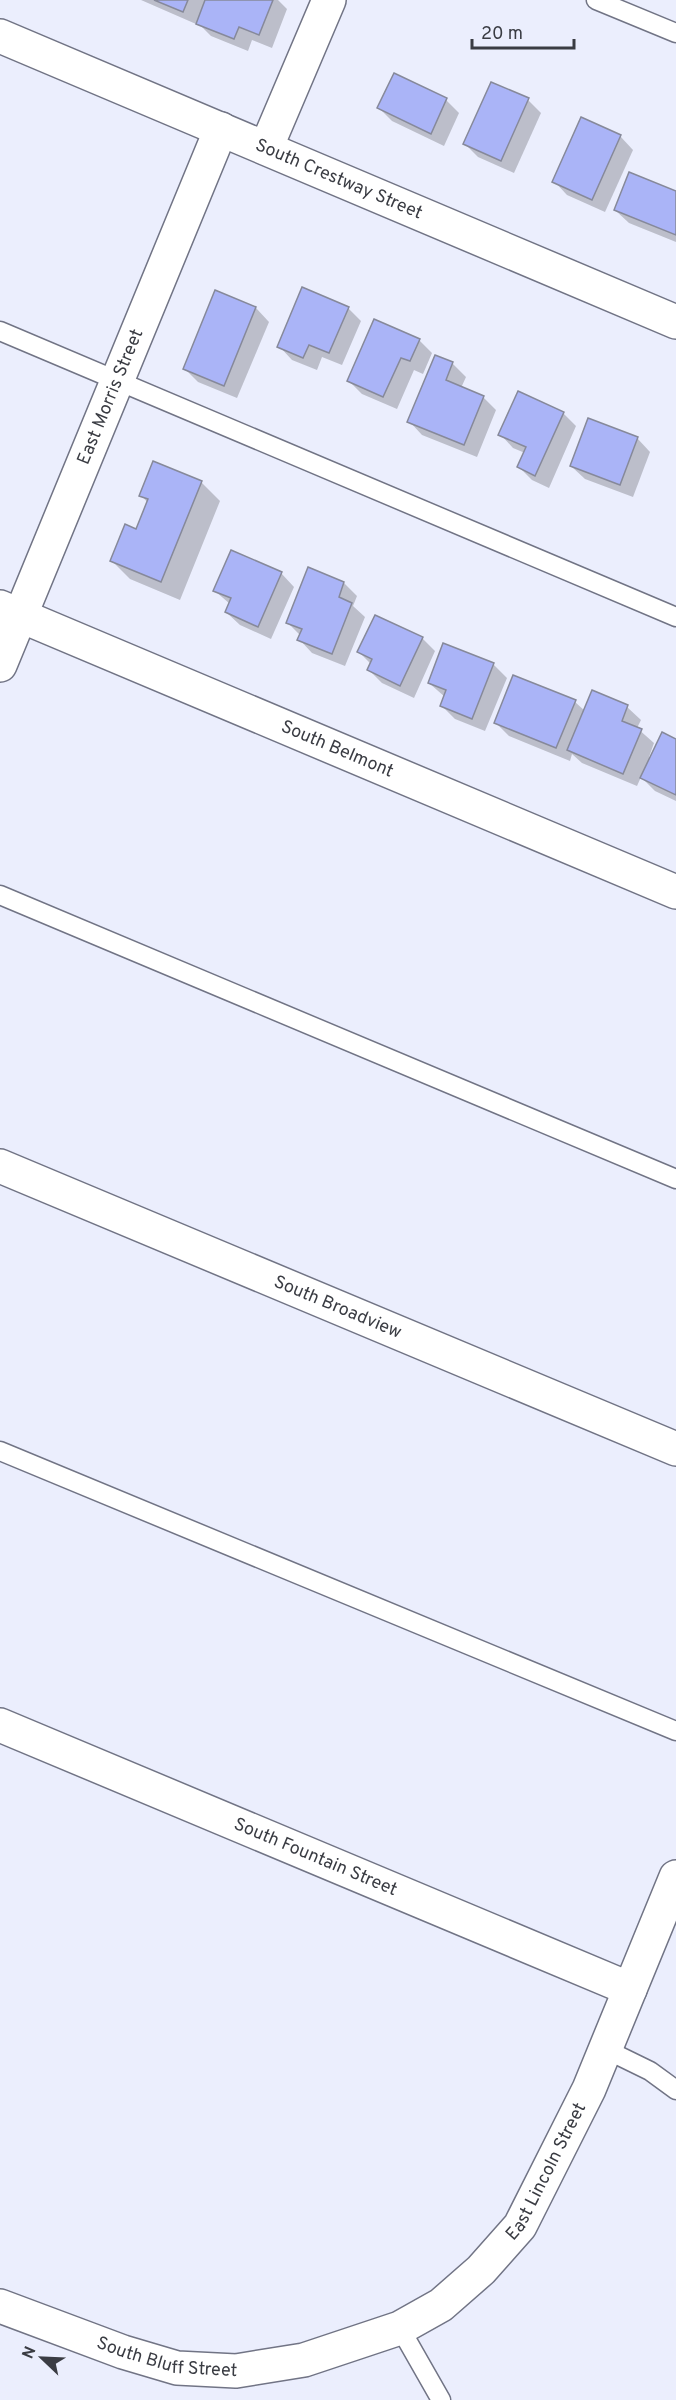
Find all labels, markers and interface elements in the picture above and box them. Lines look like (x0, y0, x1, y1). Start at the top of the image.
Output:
scale bar (472, 12, 574, 50)
text: 20 m (481, 23, 523, 46)
street label: South Crestway Street (252, 134, 426, 225)
street label: East Morris Street (72, 326, 149, 468)
street label: South Belmont (277, 715, 397, 783)
street label: South Broadview (270, 1270, 405, 1344)
street label: South Fountain Street (230, 1813, 401, 1902)
street label: East Lincoln Street (501, 2099, 592, 2246)
north arrow (12, 2328, 72, 2388)
street label: South Bluff Street (93, 2332, 238, 2383)
text: N (19, 2344, 41, 2362)

